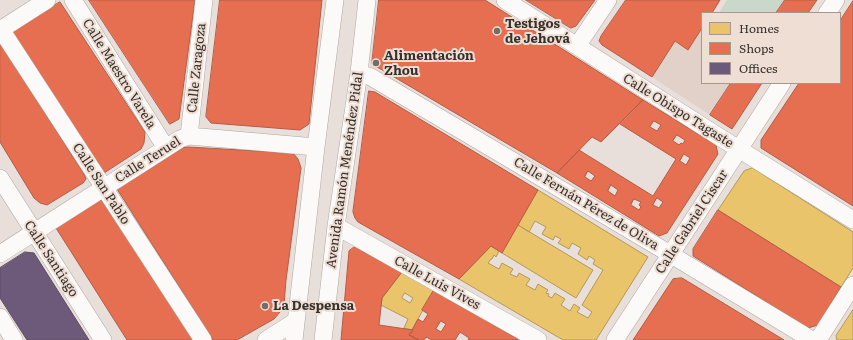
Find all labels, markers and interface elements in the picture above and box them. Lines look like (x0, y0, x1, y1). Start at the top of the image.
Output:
legend (701, 12, 841, 84)
street label: Calle Maestro Varela (79, 16, 159, 132)
place label: Testigos de Jehová (505, 16, 570, 47)
text: Homes (739, 19, 779, 37)
street label: Calle Zaragoza (185, 22, 209, 114)
marker: Testigos de Jehová (492, 26, 502, 36)
text: Shops (739, 39, 774, 57)
place label: Alimentación Zhou (384, 48, 474, 79)
marker: Alimentación Zhou (371, 58, 381, 68)
text: Offices (739, 59, 777, 77)
street label: Avenida Ramón Menéndez Pidal (323, 71, 367, 269)
street label: Calle Obispo Tagaste (620, 71, 736, 151)
street label: Calle Teruel (112, 134, 184, 186)
street label: Calle San Pablo (69, 141, 133, 227)
street label: Calle Fernán Pérez de Oliva (511, 154, 661, 254)
street label: Calle Gabriel Ciscar (653, 167, 731, 277)
street label: Calle Santiago (21, 218, 81, 300)
street label: Calle Luis Vives (391, 253, 483, 313)
place label: La Despensa (273, 298, 354, 314)
marker: La Despensa (260, 301, 270, 311)

